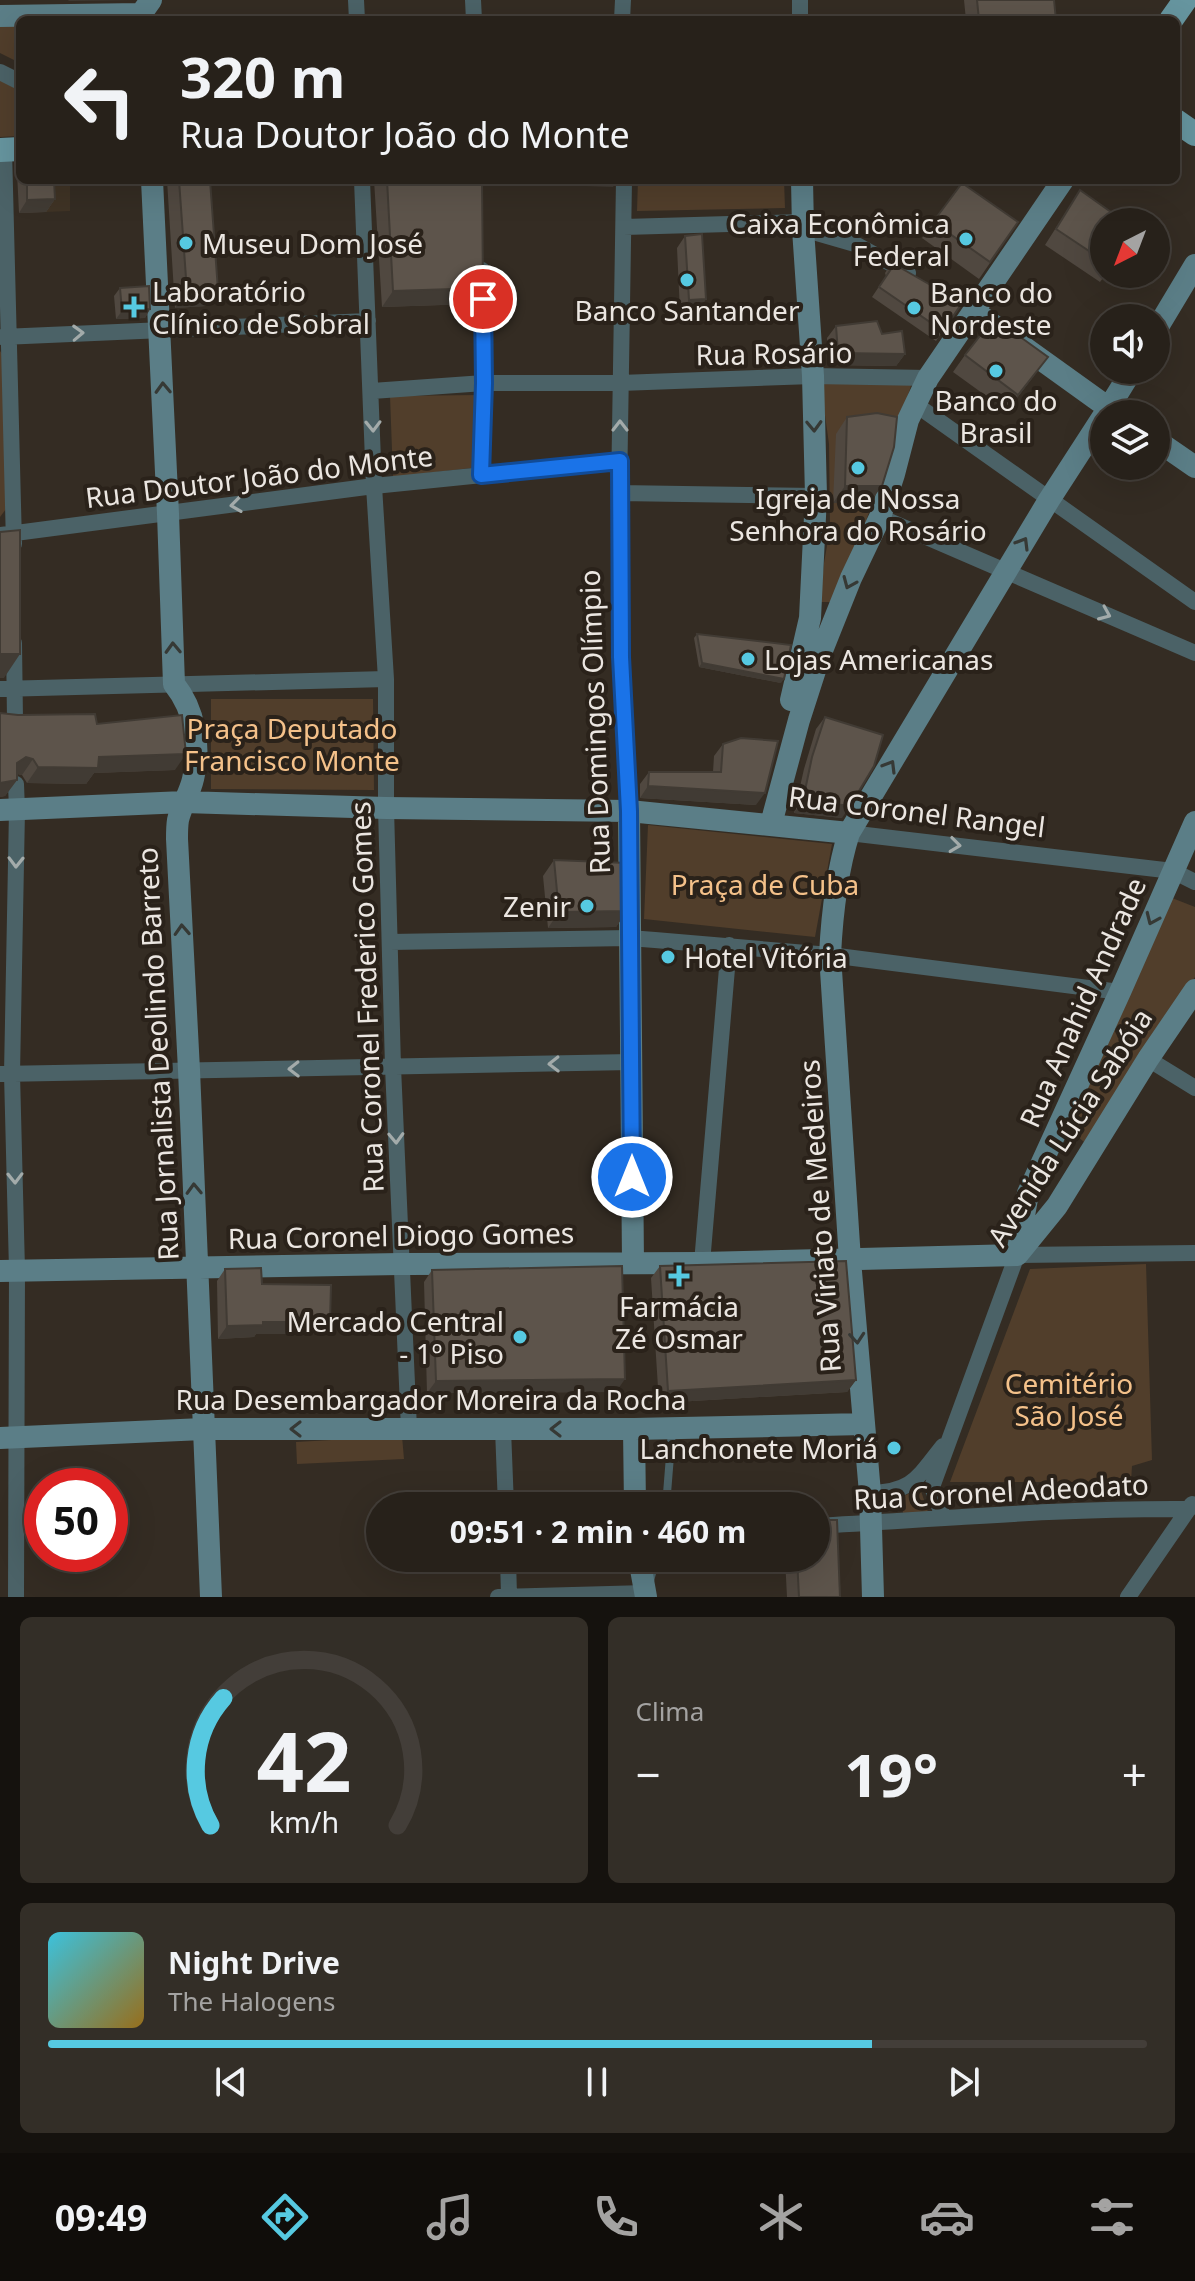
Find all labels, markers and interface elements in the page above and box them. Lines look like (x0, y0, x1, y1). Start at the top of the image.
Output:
text: 320 m (180, 38, 345, 114)
icon: left (48, 48, 152, 152)
text: Rua Doutor João do Monte (180, 110, 630, 159)
place label: Caixa Econômica Federal (729, 204, 950, 274)
north arrow (1090, 208, 1170, 288)
map controls (1090, 208, 1170, 480)
place label: Museu Dom José (202, 224, 423, 262)
marker: Caixa Econômica Federal (957, 230, 975, 248)
marker: Museu Dom José (177, 234, 195, 252)
pin (449, 265, 517, 333)
marker: Banco Santander (678, 271, 696, 289)
place label: Laboratório Clínico de Sobral (152, 272, 370, 342)
place label: Banco do Nordeste (930, 273, 1053, 343)
icon: arrive (461, 277, 505, 321)
place label: Banco Santander (575, 291, 800, 329)
marker: Laboratório Clínico de Sobral (123, 296, 145, 318)
marker: Banco do Nordeste (905, 299, 923, 317)
button: sound (1090, 304, 1170, 384)
one-way arrow (72, 325, 85, 342)
street label: Rua Rosário (695, 333, 853, 373)
marker: Banco do Brasil (987, 362, 1005, 380)
one-way arrow (155, 381, 172, 394)
place label: Banco do Brasil (934, 381, 1058, 451)
button: layers (1090, 400, 1170, 480)
one-way arrow (611, 419, 629, 432)
one-way arrow (364, 420, 381, 433)
one-way arrow (806, 420, 823, 433)
street label: Rua Doutor João do Monte (83, 436, 435, 516)
marker: Igreja de Nossa Senhora do Rosário (849, 459, 867, 477)
place label: Igreja de Nossa Senhora do Rosário (729, 479, 987, 549)
one-way arrow (229, 496, 243, 513)
one-way arrow (1013, 537, 1029, 552)
street label: Rua Domingos Olímpio (570, 569, 618, 875)
one-way arrow (842, 575, 858, 589)
one-way arrow (1097, 605, 1112, 621)
place label: Lojas Americanas (764, 640, 993, 678)
one-way arrow (164, 641, 181, 654)
marker: Lojas Americanas (739, 650, 757, 668)
park label: Praça Deputado Francisco Monte (184, 709, 400, 779)
one-way arrow (880, 760, 895, 775)
street label: Rua Coronel Rangel (786, 776, 1048, 846)
street label: Rua Coronel Frederico Gomes (340, 801, 392, 1193)
one-way arrow (949, 837, 962, 854)
street label: Rua Jornalista Deolindo Barreto (127, 847, 187, 1261)
one-way arrow (7, 856, 25, 869)
park label: Praça de Cuba (671, 865, 859, 903)
street label: Rua Anahid Andrade (1010, 871, 1154, 1133)
place label: Zenir (503, 887, 571, 925)
marker: Zenir (578, 897, 596, 915)
one-way arrow (1146, 911, 1162, 925)
one-way arrow (174, 923, 191, 936)
place label: Hotel Vitória (684, 938, 848, 976)
marker: Hotel Vitória (659, 948, 677, 966)
street label: Avenida Lúcia Sabóia (978, 1001, 1160, 1253)
one-way arrow (547, 1055, 560, 1072)
street label: Rua Viriato de Medeiros (789, 1058, 849, 1374)
one-way arrow (287, 1060, 300, 1078)
one-way arrow (387, 1132, 404, 1145)
position arrow (590, 1135, 674, 1219)
one-way arrow (6, 1172, 23, 1185)
one-way arrow (186, 1182, 203, 1195)
street label: Rua Coronel Diogo Gomes (227, 1213, 575, 1257)
marker: Farmácia Zé Osmar (670, 1267, 688, 1285)
place label: Farmácia Zé Osmar (615, 1287, 743, 1357)
place label: Mercado Central - 1º Piso (286, 1302, 504, 1372)
marker: Mercado Central - 1º Piso (511, 1328, 529, 1346)
one-way arrow (848, 1332, 865, 1345)
park label: Cemitério São José (1005, 1364, 1133, 1434)
street label: Rua Desembargador Moreira da Rocha (176, 1380, 686, 1418)
one-way arrow (289, 1420, 302, 1438)
one-way arrow (549, 1420, 562, 1438)
place label: Lanchonete Moriá (640, 1429, 878, 1467)
marker: Lanchonete Moriá (885, 1439, 903, 1457)
street label: Rua Coronel Adeodato (852, 1464, 1150, 1518)
speed limit sign: 50 (24, 1468, 128, 1572)
text: 09:51 · 2 min · 460 m (450, 1511, 746, 1552)
text: Clima (636, 1693, 704, 1729)
text: 42 (256, 1703, 351, 1816)
text: 19° (844, 1733, 938, 1815)
text: − (636, 1744, 661, 1804)
text: + (1122, 1744, 1147, 1804)
text: km/h (269, 1802, 339, 1841)
text: Night Drive (168, 1942, 340, 1983)
text: The Halogens (168, 1983, 335, 2019)
icon: previous (209, 2060, 253, 2104)
icon: pause (575, 2060, 619, 2104)
icon: next (942, 2060, 986, 2104)
icon: directions (257, 2189, 313, 2245)
icon: music (422, 2189, 478, 2245)
icon: phone (588, 2189, 644, 2245)
icon: climate (753, 2189, 809, 2245)
icon: car (919, 2189, 975, 2245)
icon: filters (1084, 2189, 1140, 2245)
text: 09:49 (55, 2193, 147, 2242)

